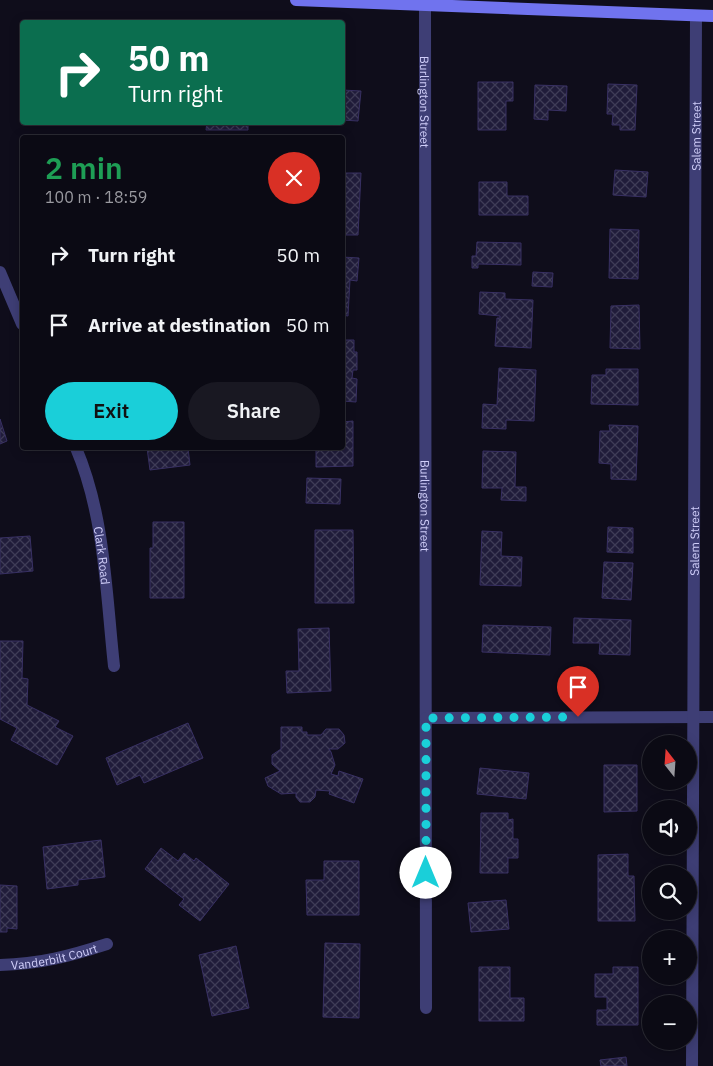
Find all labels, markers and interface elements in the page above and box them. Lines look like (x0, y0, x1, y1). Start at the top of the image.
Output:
text: 50 m (128, 35, 210, 81)
icon: right (45, 40, 110, 105)
street label: Burlington Street (418, 56, 433, 148)
text: Turn right (128, 79, 223, 108)
street label: Salem Street (688, 101, 703, 171)
text: 2 min (45, 148, 123, 187)
button: close (268, 152, 320, 204)
text: 100 m · 18:59 (45, 187, 147, 207)
icon: right (45, 241, 73, 269)
text: Turn right (88, 243, 175, 267)
text: 50 m (276, 243, 320, 267)
icon: arrive (45, 311, 73, 339)
text: Arrive at destination (88, 313, 271, 337)
text: 50 m (286, 313, 330, 337)
button: Exit (45, 382, 178, 440)
button: Share (188, 382, 320, 440)
street label: Burlington Street (418, 460, 433, 552)
street label: Salem Street (686, 506, 702, 576)
street label: Clark Road (91, 525, 114, 585)
pin (557, 666, 599, 717)
icon: arrive (564, 673, 592, 701)
north arrow (642, 735, 698, 790)
map controls (642, 735, 697, 1050)
button: sound (642, 800, 697, 855)
position arrow (399, 846, 451, 898)
button: search (642, 865, 697, 920)
button: + (642, 930, 697, 985)
street label: Vanderbilt Court (10, 940, 99, 972)
button: − (642, 995, 697, 1050)

